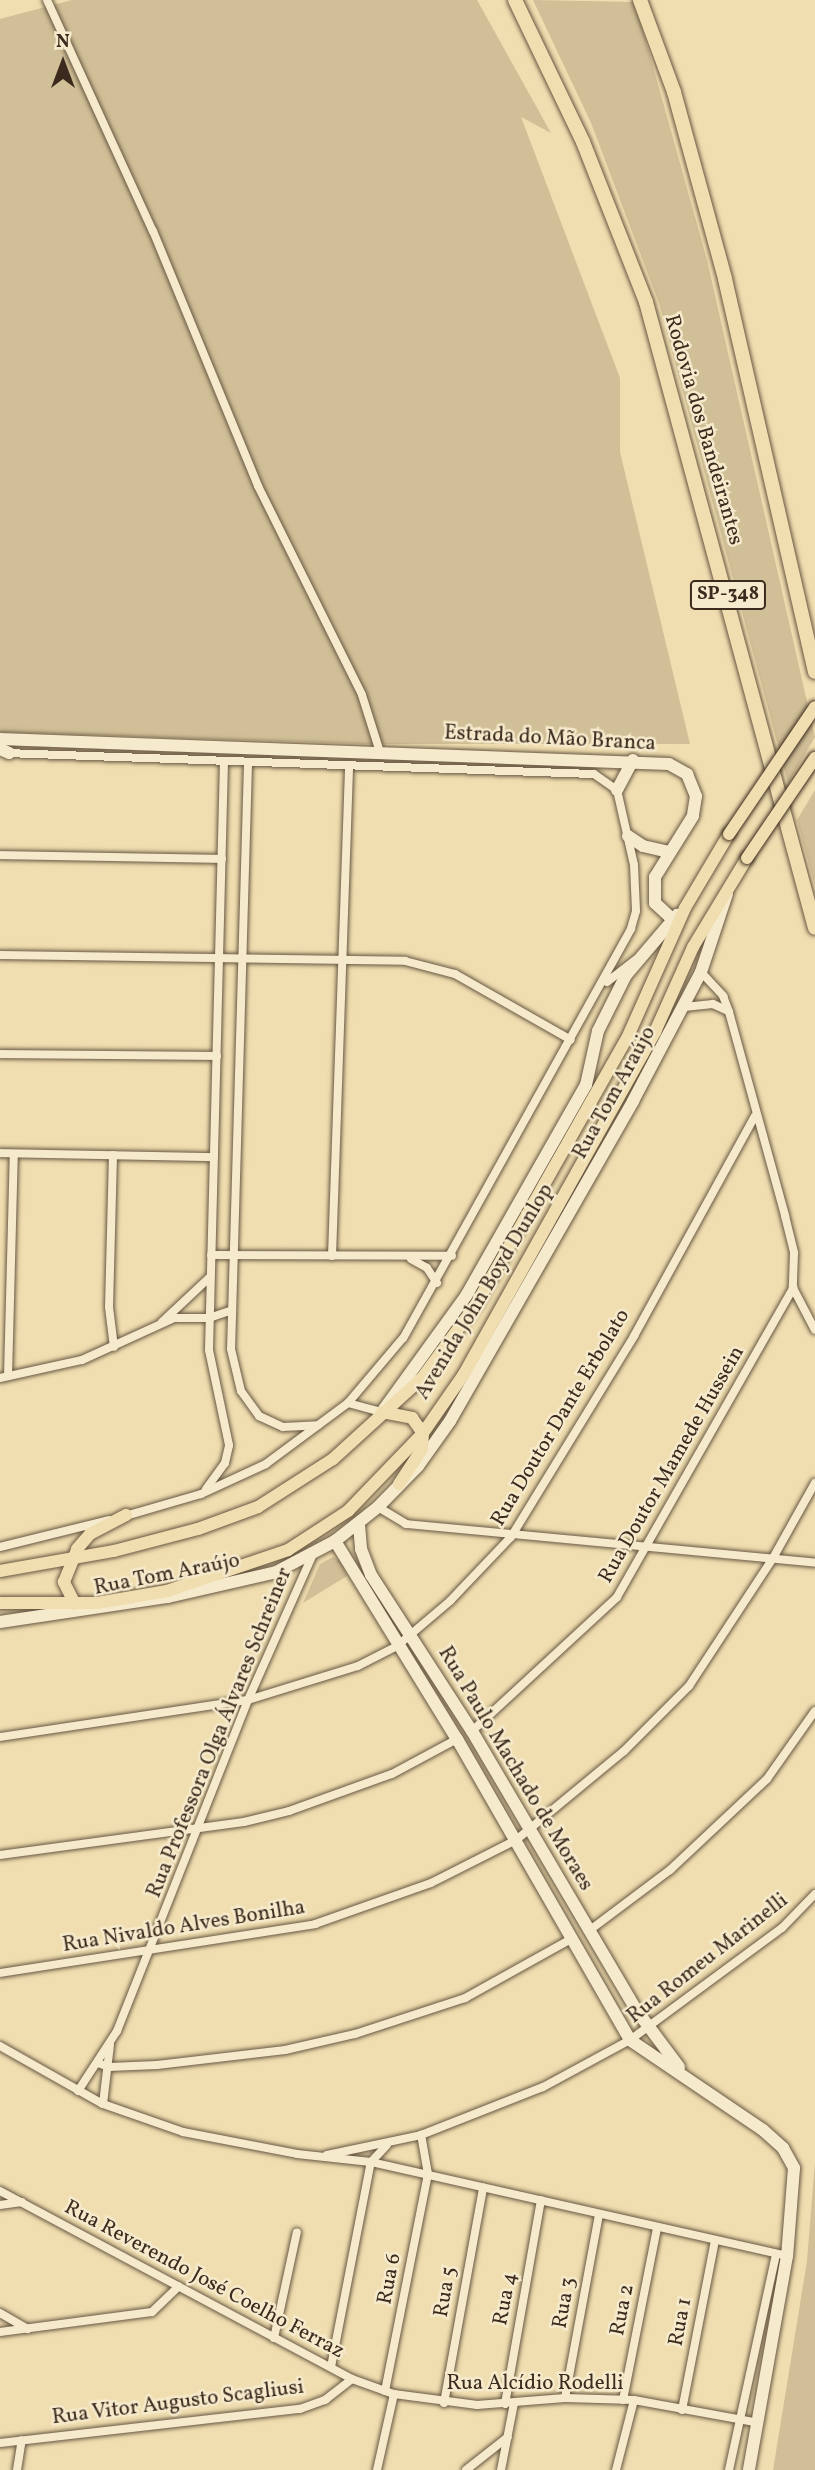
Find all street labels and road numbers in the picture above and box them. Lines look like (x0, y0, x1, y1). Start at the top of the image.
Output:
street label: Rodovia dos Bandeirantes (658, 312, 748, 548)
road number: SP-348 (690, 580, 766, 610)
street label: Estrada do Mão Branca (443, 721, 657, 757)
street label: Rua Tom Araújo (568, 1022, 662, 1164)
street label: Avenida John Boyd Dunlop (411, 1180, 559, 1404)
street label: Rua Doutor Dante Erbolato (486, 1305, 636, 1531)
street label: Rua Doutor Mamede Hussein (594, 1342, 750, 1588)
street label: Rua Tom Araújo (92, 1548, 242, 1602)
street label: Rua Professora Olga Álvares Schreiner (142, 1564, 298, 1902)
street label: Rua Paulo Machado de Moraes (432, 1642, 598, 1896)
street label: Rua Romeu Marinelli (623, 1888, 793, 2030)
street label: Rua Nivaldo Alves Bonilha (61, 1895, 307, 1959)
street label: Rua Reverendo José Coelho Ferraz (60, 2195, 348, 2365)
street label: Rua 6 (373, 2251, 407, 2307)
street label: Rua 5 (429, 2265, 463, 2319)
street label: Rua 4 (489, 2270, 523, 2328)
street label: Rua 3 (548, 2275, 582, 2331)
street label: Rua 2 (606, 2282, 640, 2338)
street label: Rua 1 (664, 2296, 698, 2348)
street label: Rua Alcídio Rodelli (447, 2371, 623, 2397)
street label: Rua Vitor Augusto Scagliusi (50, 2375, 306, 2431)

